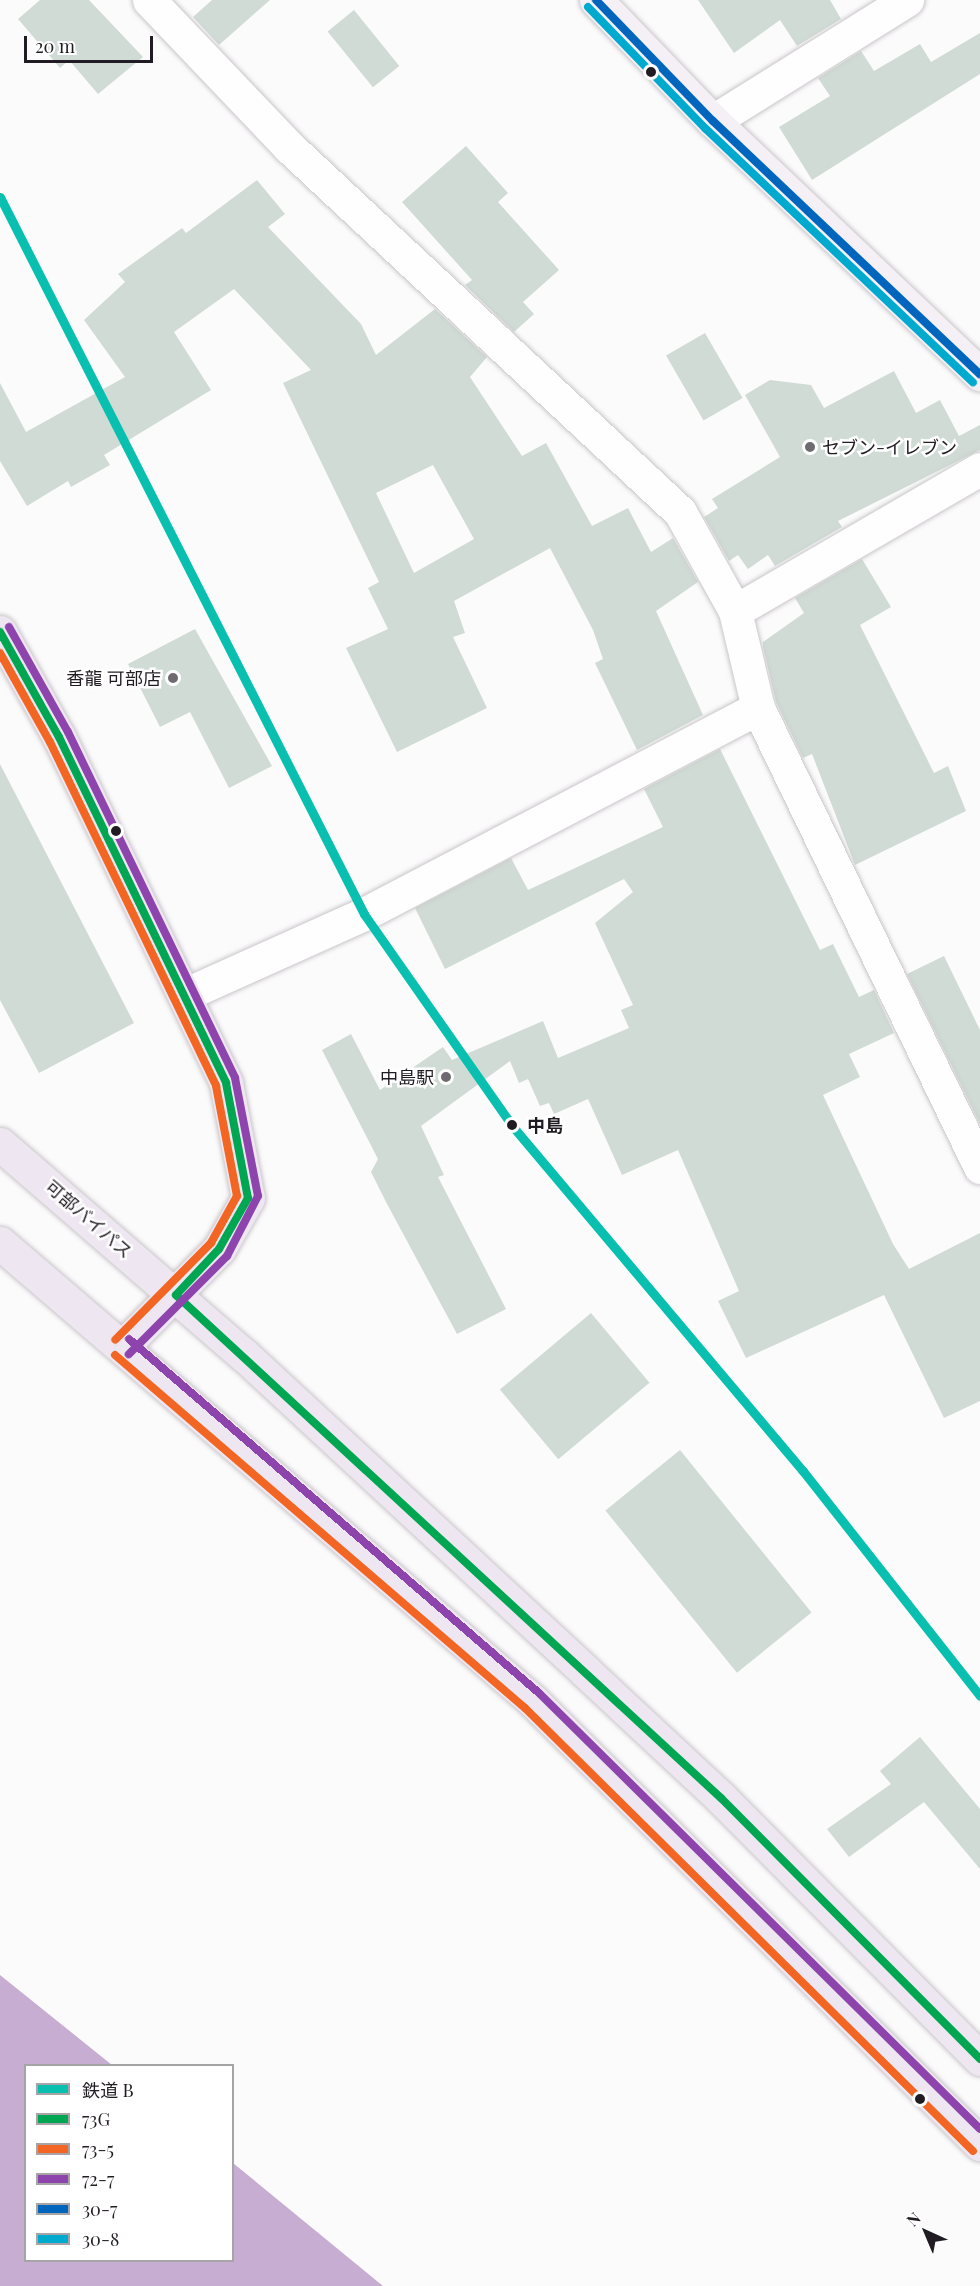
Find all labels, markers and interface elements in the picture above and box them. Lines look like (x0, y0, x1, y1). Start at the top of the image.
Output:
scale bar (27, 24, 156, 62)
text: 20 m (35, 34, 75, 58)
unlabelled marker (645, 66, 657, 78)
place label: セブン-イレブン (822, 436, 957, 458)
marker: セブン-イレブン (803, 440, 817, 454)
place label: 香龍 可部店 (67, 667, 161, 689)
marker: 香龍 可部店 (166, 671, 180, 685)
unlabelled marker (110, 825, 122, 837)
place label: 中島駅 (380, 1066, 434, 1088)
marker: 中島駅 (439, 1070, 453, 1084)
place label: 中島 (527, 1114, 563, 1136)
marker: 中島 (502, 1115, 522, 1135)
street label: 可部バイパス (41, 1175, 137, 1263)
legend (24, 2064, 234, 2262)
text: 鉄道 B (82, 2078, 134, 2102)
unlabelled marker (914, 2093, 926, 2105)
text: 73G (82, 2107, 110, 2131)
text: 73-5 (82, 2137, 114, 2161)
text: 72-7 (82, 2167, 114, 2191)
text: 30-7 (82, 2197, 117, 2221)
north arrow (896, 2202, 956, 2262)
text: N (902, 2207, 925, 2230)
text: 30-8 (82, 2227, 119, 2251)

